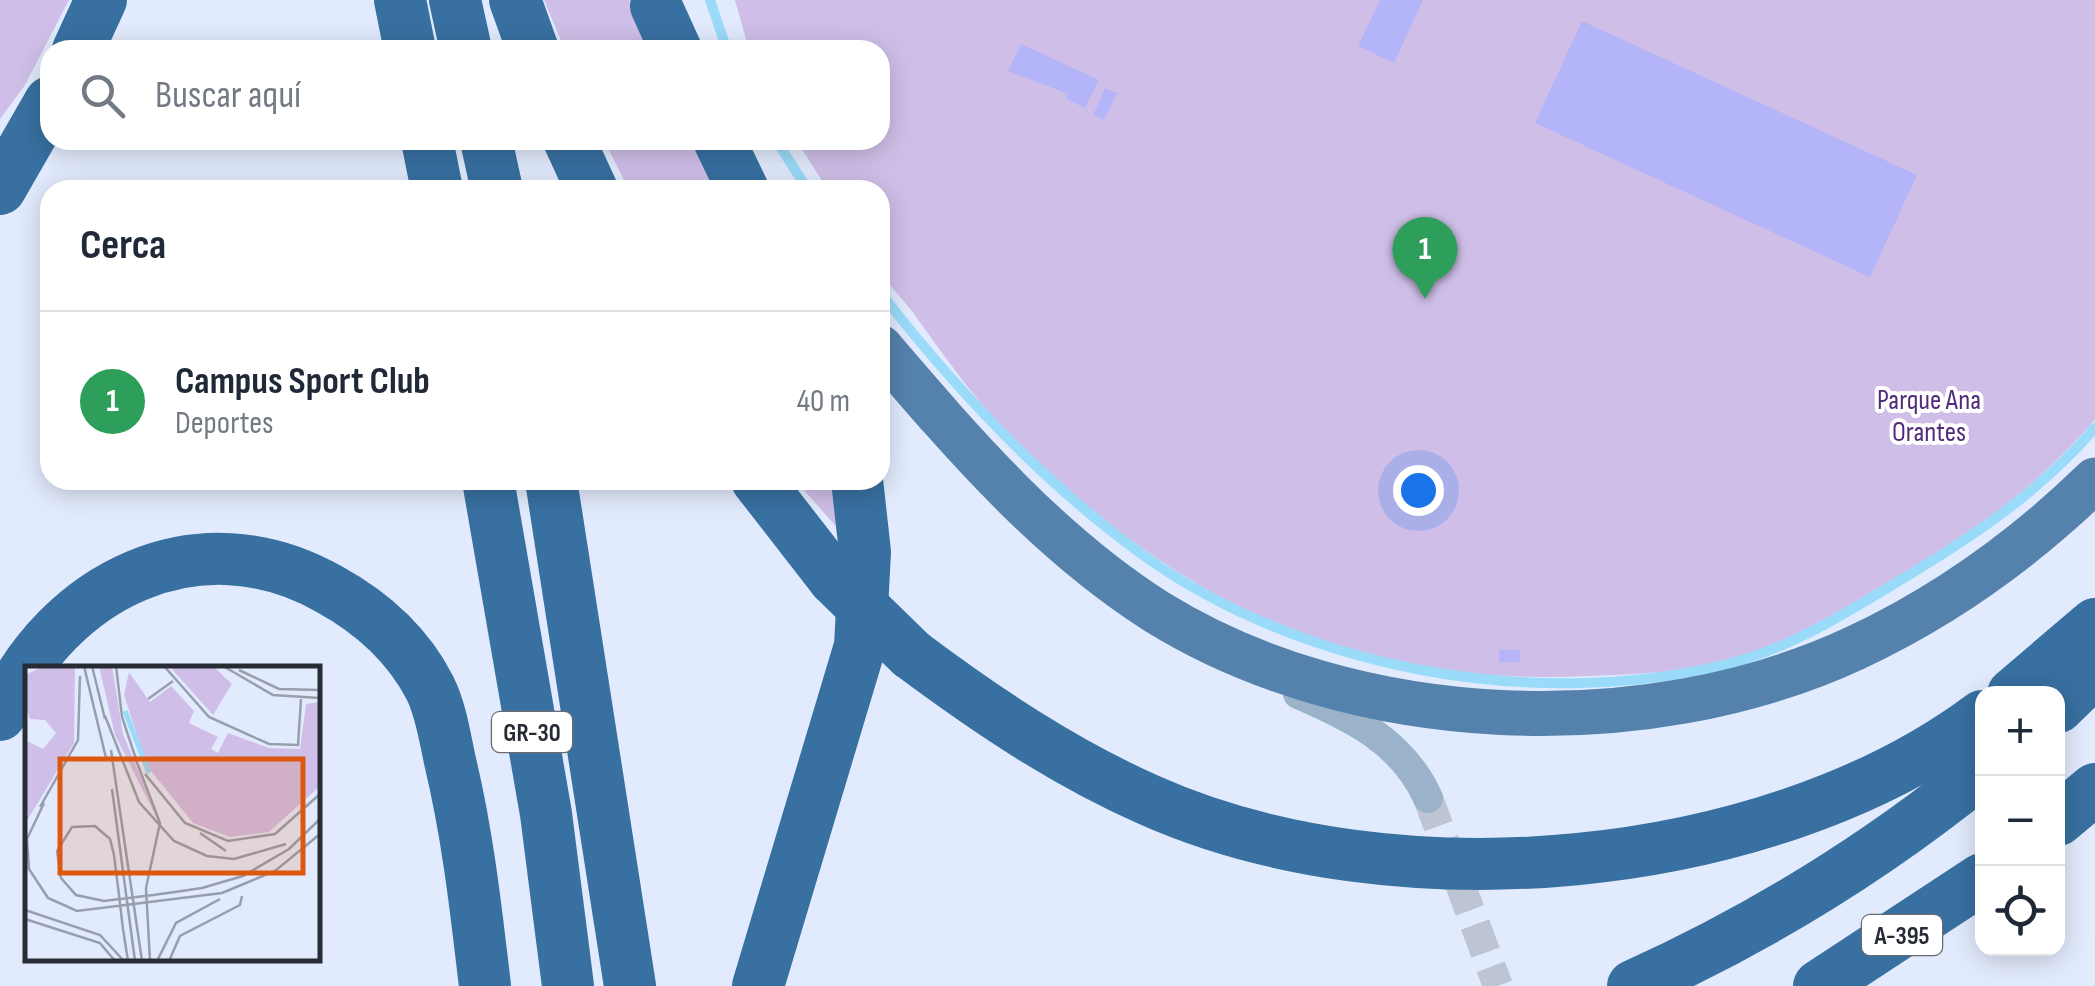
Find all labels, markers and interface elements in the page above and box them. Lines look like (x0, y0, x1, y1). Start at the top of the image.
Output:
search box (40, 40, 890, 150)
icon: search (75, 68, 130, 123)
text: Buscar aquí (155, 73, 301, 118)
pin: 1 (1392, 216, 1458, 299)
text: Cerca (80, 220, 166, 271)
text: Campus Sport Club (175, 359, 430, 404)
text: 1 (106, 382, 119, 421)
text: 40 m (797, 382, 850, 421)
park label: Parque Ana Orantes (1877, 384, 1981, 449)
text: Deportes (175, 404, 274, 443)
your location (1393, 465, 1444, 516)
inset map (25, 666, 320, 961)
map controls (1975, 686, 2065, 956)
button: + (1975, 686, 2065, 776)
road number: GR-30 (492, 712, 572, 752)
button: − (1975, 776, 2065, 866)
button: locate (1975, 866, 2065, 956)
road number: A-395 (1862, 915, 1942, 955)

